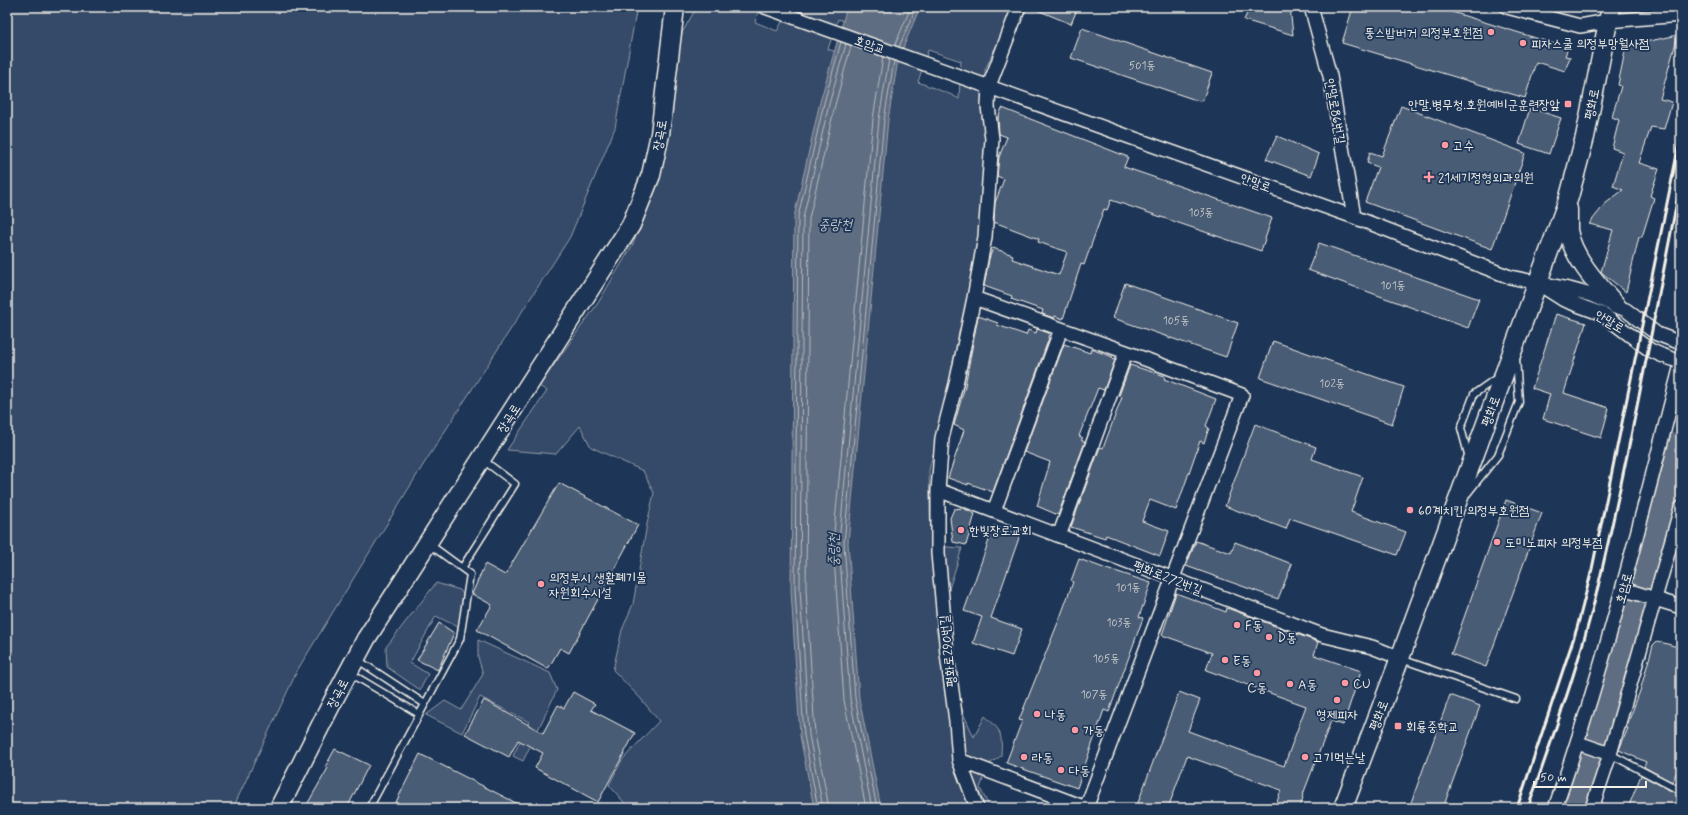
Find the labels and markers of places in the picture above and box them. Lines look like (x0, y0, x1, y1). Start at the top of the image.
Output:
place label: 뚱스밥버거 의정부호원점 (1364, 25, 1483, 42)
marker: 뚱스밥버거 의정부호원점 (1486, 27, 1496, 37)
place label: 피자스쿨 의정부망월사점 (1531, 36, 1650, 53)
marker: 피자스쿨 의정부망월사점 (1518, 38, 1528, 48)
place label: 안말.병무청.호원예비군훈련장앞 (1408, 97, 1561, 114)
marker: 안말.병무청.호원예비군훈련장앞 (1563, 99, 1573, 109)
place label: 고수 (1453, 138, 1474, 155)
marker: 고수 (1440, 140, 1450, 150)
place label: 21세기정형외과의원 (1438, 170, 1534, 187)
marker: 21세기정형외과의원 (1423, 171, 1435, 183)
place label: 60계치킨 의정부호원점 (1418, 503, 1530, 520)
marker: 60계치킨 의정부호원점 (1405, 505, 1415, 515)
place label: 한빛장로교회 (969, 523, 1032, 540)
marker: 한빛장로교회 (956, 525, 966, 535)
place label: 도미노피자 의정부점 (1505, 535, 1603, 552)
marker: 도미노피자 의정부점 (1492, 537, 1502, 547)
place label: 의정부시 생활폐기물 자원회수시설 (549, 570, 647, 602)
marker: 의정부시 생활폐기물 자원회수시설 (536, 579, 546, 589)
place label: F동 (1245, 618, 1262, 635)
marker: F동 (1232, 620, 1242, 630)
place label: D동 (1277, 630, 1296, 647)
marker: D동 (1264, 632, 1274, 642)
place label: E동 (1233, 653, 1251, 670)
marker: E동 (1220, 655, 1230, 665)
marker: C동 (1252, 668, 1262, 678)
place label: CU (1353, 676, 1371, 693)
place label: A동 (1298, 677, 1317, 694)
marker: CU (1340, 678, 1350, 688)
marker: A동 (1285, 679, 1295, 689)
place label: C동 (1247, 680, 1267, 697)
marker: 형제피자 (1332, 695, 1342, 705)
place label: 나동 (1045, 707, 1066, 724)
place label: 형제피자 (1316, 707, 1358, 724)
marker: 나동 (1032, 709, 1042, 719)
place label: 회룡중학교 (1406, 719, 1458, 736)
marker: 회룡중학교 (1393, 721, 1403, 731)
place label: 가동 (1083, 723, 1104, 740)
marker: 가동 (1070, 725, 1080, 735)
place label: 라동 (1032, 750, 1053, 767)
place label: 고기먹는날 (1313, 750, 1366, 767)
marker: 라동 (1019, 752, 1029, 762)
marker: 고기먹는날 (1300, 752, 1310, 762)
place label: 다동 (1069, 763, 1090, 780)
marker: 다동 (1056, 765, 1066, 775)

